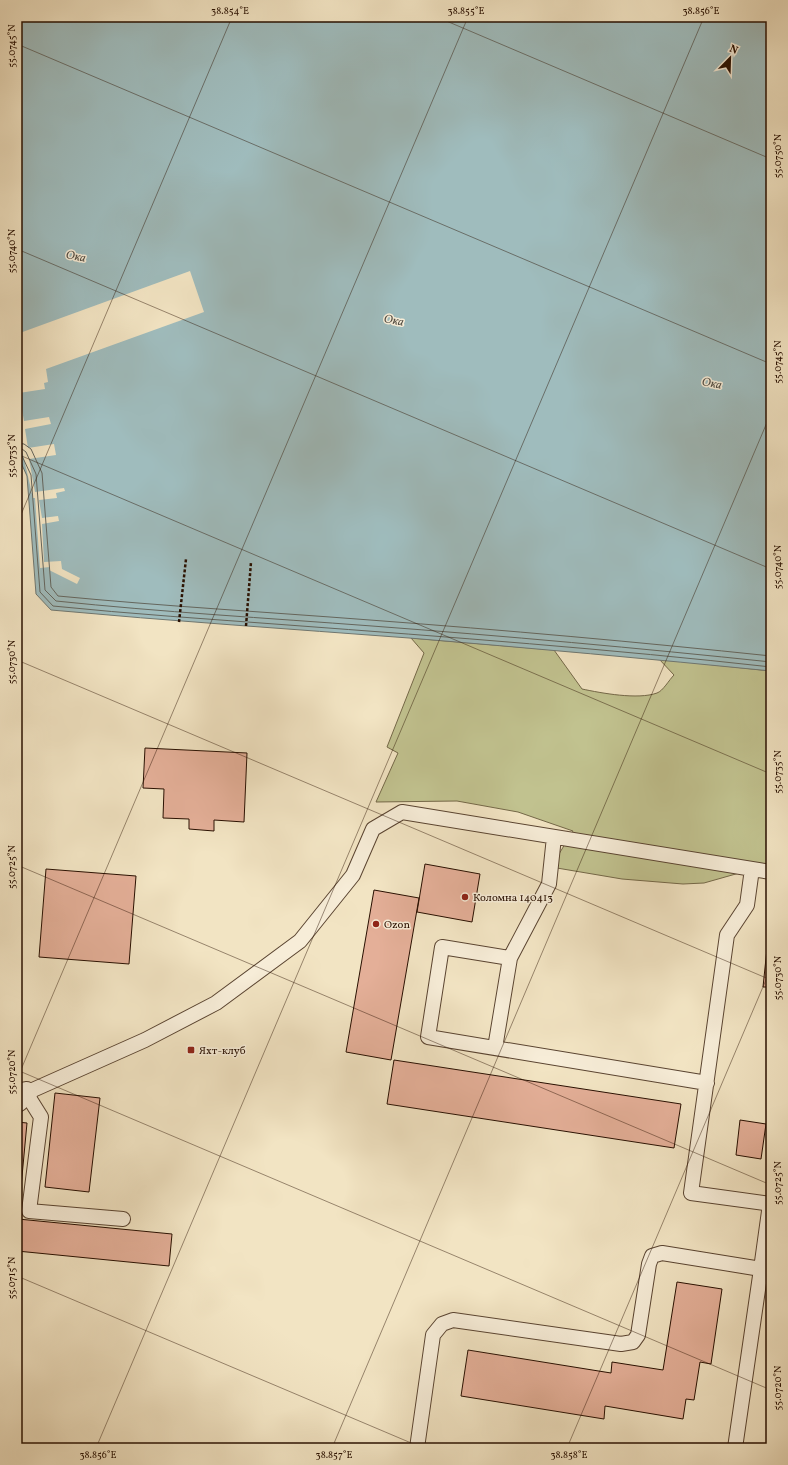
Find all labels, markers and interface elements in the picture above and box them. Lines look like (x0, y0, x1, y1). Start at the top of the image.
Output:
text: 38.854°E (211, 4, 249, 18)
text: 38.855°E (448, 4, 484, 18)
text: 38.856°E (682, 4, 720, 18)
text: 55.0745°N (5, 24, 19, 68)
north arrow (710, 38, 750, 78)
text: N (727, 42, 740, 59)
text: 55.0750°N (771, 133, 785, 178)
text: 55.0740°N (5, 228, 19, 273)
water label: Ока (64, 247, 88, 267)
water label: Ока (382, 311, 406, 331)
text: 55.0745°N (771, 340, 785, 384)
water label: Ока (700, 374, 724, 394)
text: 55.0735°N (5, 434, 19, 478)
text: 55.0740°N (771, 544, 785, 589)
text: 55.0730°N (5, 639, 19, 684)
text: 55.0735°N (771, 750, 785, 794)
text: 55.0725°N (5, 844, 19, 889)
place label: Коломна 140413 (473, 891, 553, 906)
marker: Коломна 140413 (460, 892, 470, 902)
place label: Ozon (384, 918, 410, 933)
marker: Ozon (371, 919, 381, 929)
text: 55.0730°N (771, 955, 785, 1000)
place label: Яхт-клуб (199, 1044, 246, 1059)
marker: Яхт-клуб (186, 1045, 196, 1055)
text: 55.0720°N (5, 1049, 19, 1094)
text: 55.0725°N (771, 1160, 785, 1205)
text: 55.0715°N (5, 1256, 19, 1299)
text: 55.0720°N (771, 1365, 785, 1410)
text: 38.856°E (79, 1448, 117, 1462)
text: 38.857°E (316, 1448, 352, 1462)
text: 38.858°E (550, 1448, 588, 1462)

